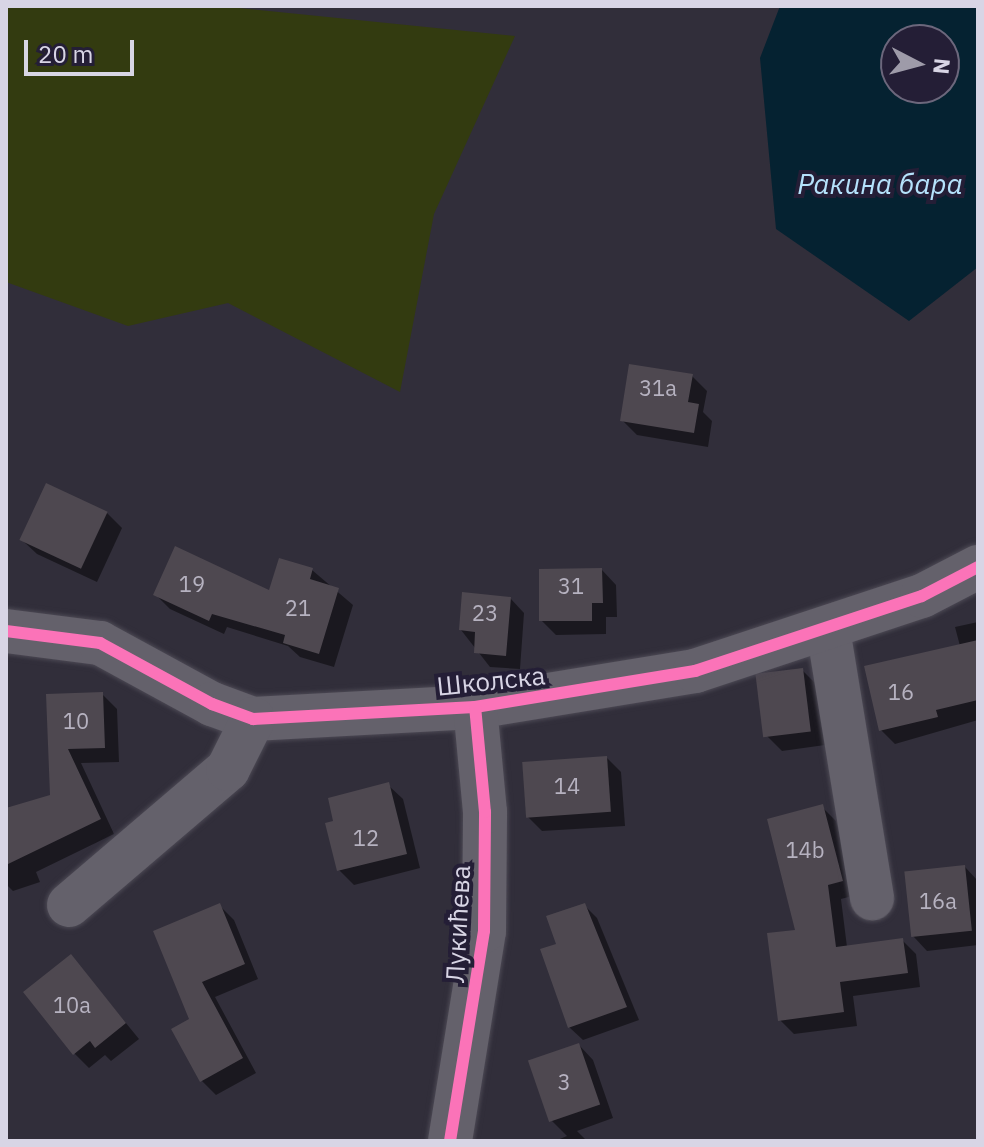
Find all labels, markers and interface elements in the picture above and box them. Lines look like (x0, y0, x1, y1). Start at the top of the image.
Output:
scale bar (28, 24, 138, 74)
north arrow (880, 24, 960, 104)
text: 20 m (38, 38, 93, 70)
text: N (927, 57, 958, 76)
water label: Ракина бара (797, 167, 963, 201)
house number: 31a (639, 375, 677, 401)
house number: 19 (179, 571, 205, 597)
house number: 31 (558, 573, 584, 599)
house number: 21 (285, 595, 311, 621)
house number: 23 (472, 600, 498, 626)
street label: Школска (435, 660, 547, 702)
house number: 16 (888, 679, 914, 705)
house number: 10 (63, 708, 89, 734)
house number: 14 (554, 773, 580, 799)
house number: 12 (353, 825, 379, 851)
house number: 14b (785, 837, 825, 863)
street label: Лукићева (439, 864, 477, 984)
house number: 16a (919, 888, 957, 914)
house number: 10a (53, 992, 91, 1018)
house number: 3 (557, 1069, 571, 1095)

